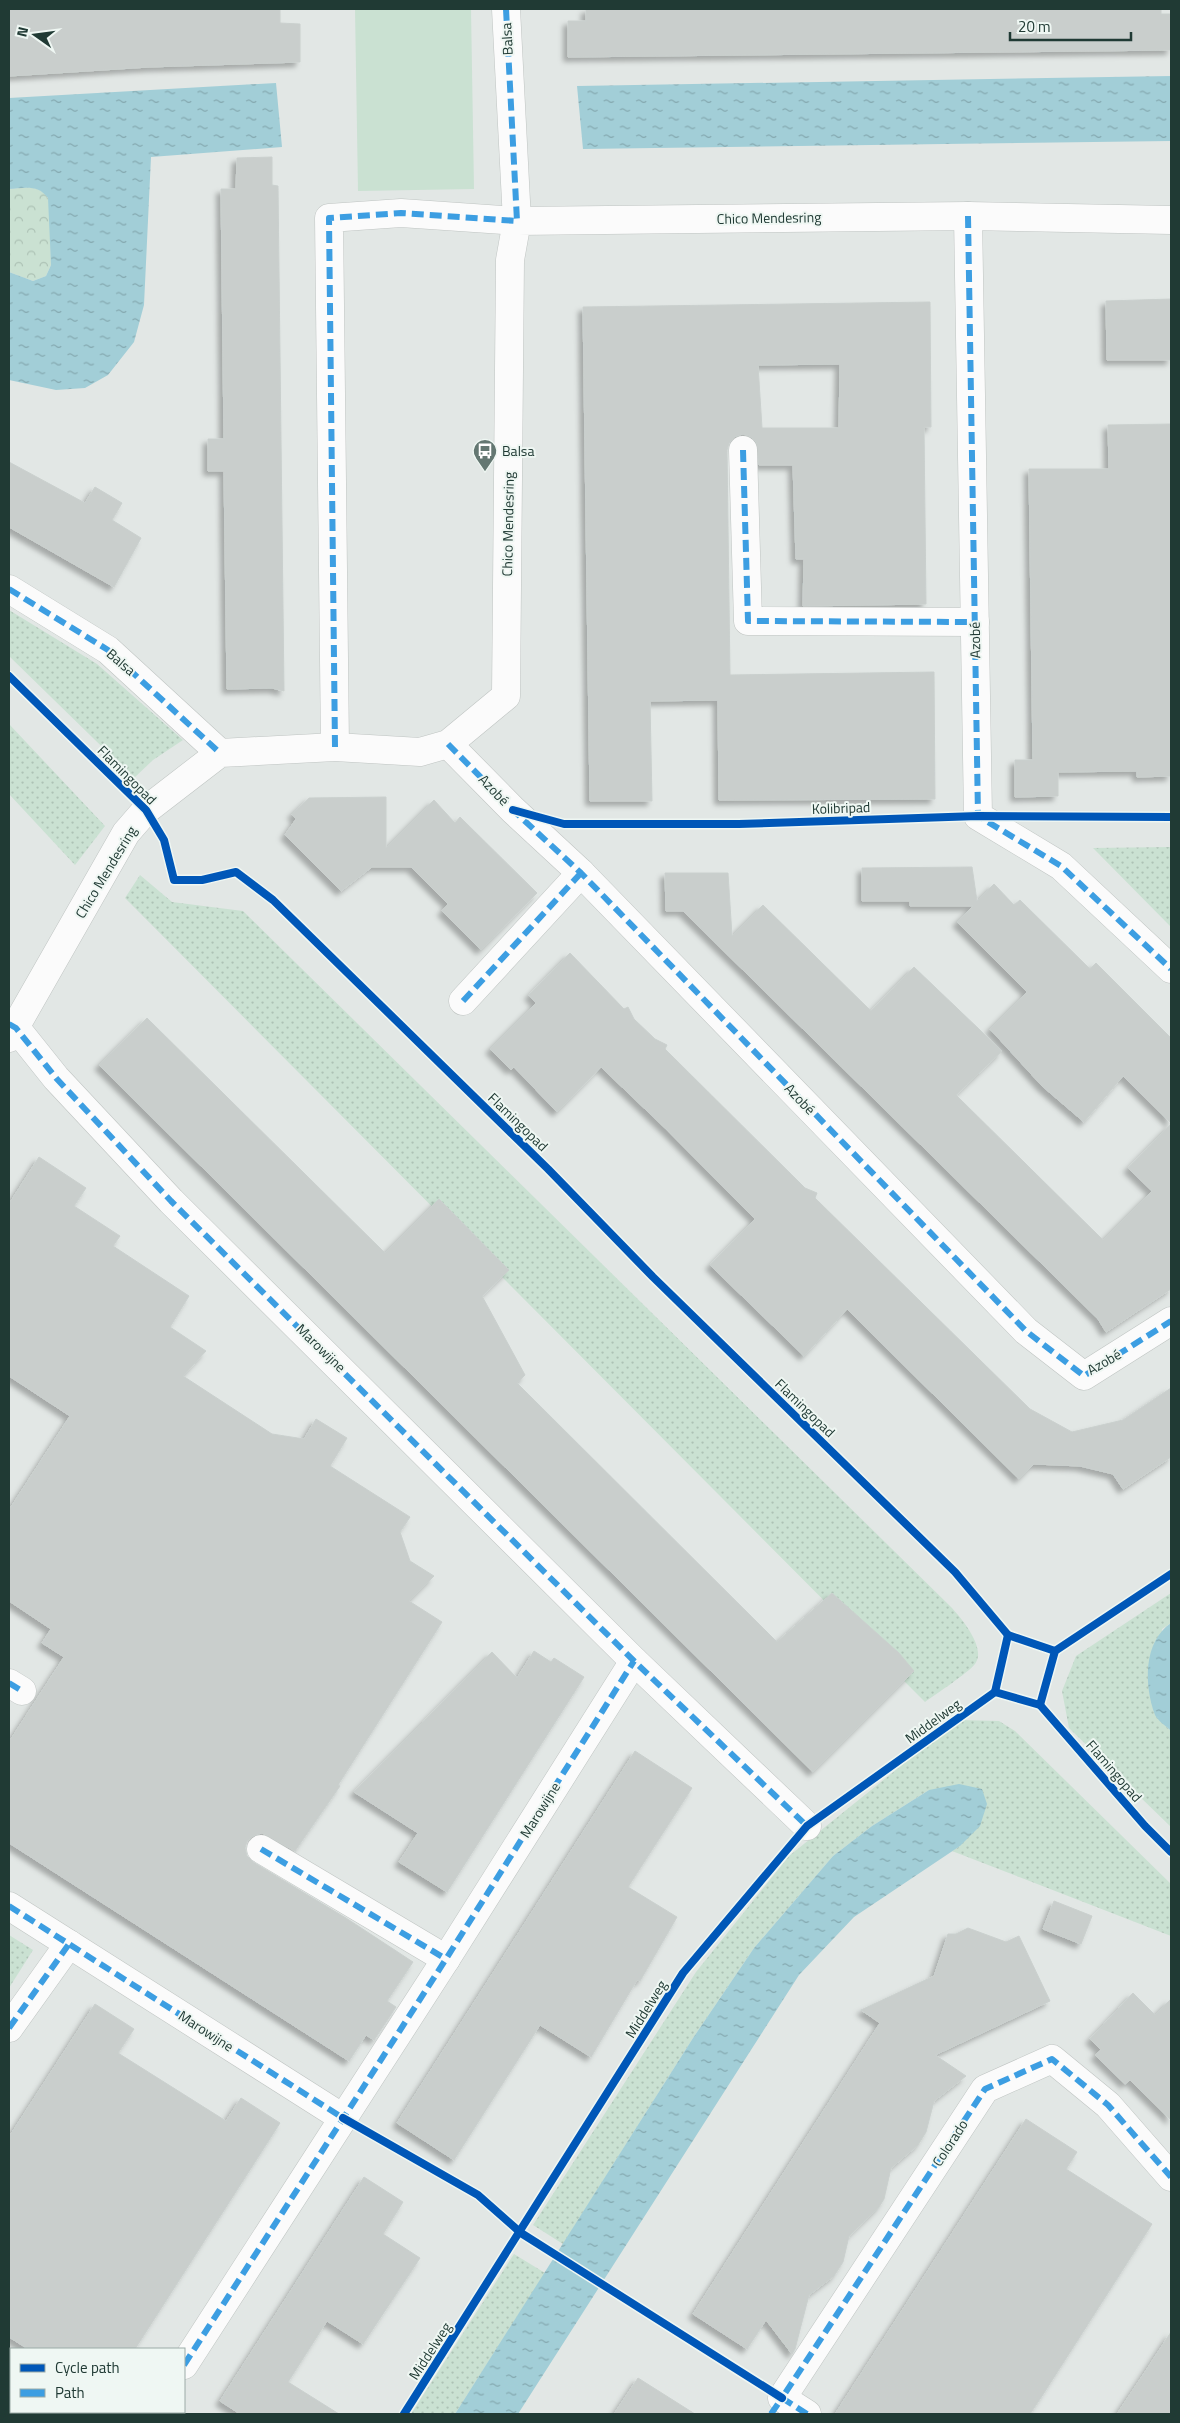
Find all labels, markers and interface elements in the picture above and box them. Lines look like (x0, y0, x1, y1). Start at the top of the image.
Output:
north arrow (10, 10, 60, 60)
scale bar (1010, 10, 1131, 42)
text: 20 m (1018, 15, 1051, 38)
street label: Balsa (495, 22, 518, 56)
text: N (11, 24, 33, 39)
street label: Chico Mendesring (717, 206, 821, 229)
bus stop icon: Balsa (472, 438, 498, 472)
place label: Balsa (502, 440, 534, 461)
street label: Chico Mendesring (496, 472, 519, 576)
street label: Azobé (964, 622, 985, 658)
street label: Balsa (102, 643, 140, 680)
street label: Flamingopad (93, 740, 162, 809)
street label: Azobé (474, 769, 515, 810)
street label: Kolibripad (811, 796, 871, 819)
street label: Chico Mendesring (70, 822, 142, 922)
street label: Azobé (780, 1078, 821, 1119)
street label: Flamingopad (484, 1088, 553, 1156)
street label: Marowijne (292, 1318, 351, 1377)
street label: Azobé (1083, 1343, 1125, 1380)
street label: Flamingopad (771, 1374, 840, 1442)
street label: Middelweg (900, 1693, 965, 1748)
street label: Flamingopad (1081, 1735, 1147, 1806)
street label: Marowijne (514, 1778, 565, 1842)
street label: Middelweg (619, 1976, 672, 2042)
street label: Marowijne (174, 2005, 238, 2056)
street label: Colorado (927, 2115, 973, 2170)
street label: Middelweg (403, 2318, 456, 2384)
legend (10, 2348, 185, 2413)
text: Cycle path (55, 2356, 120, 2379)
text: Path (55, 2381, 85, 2404)

